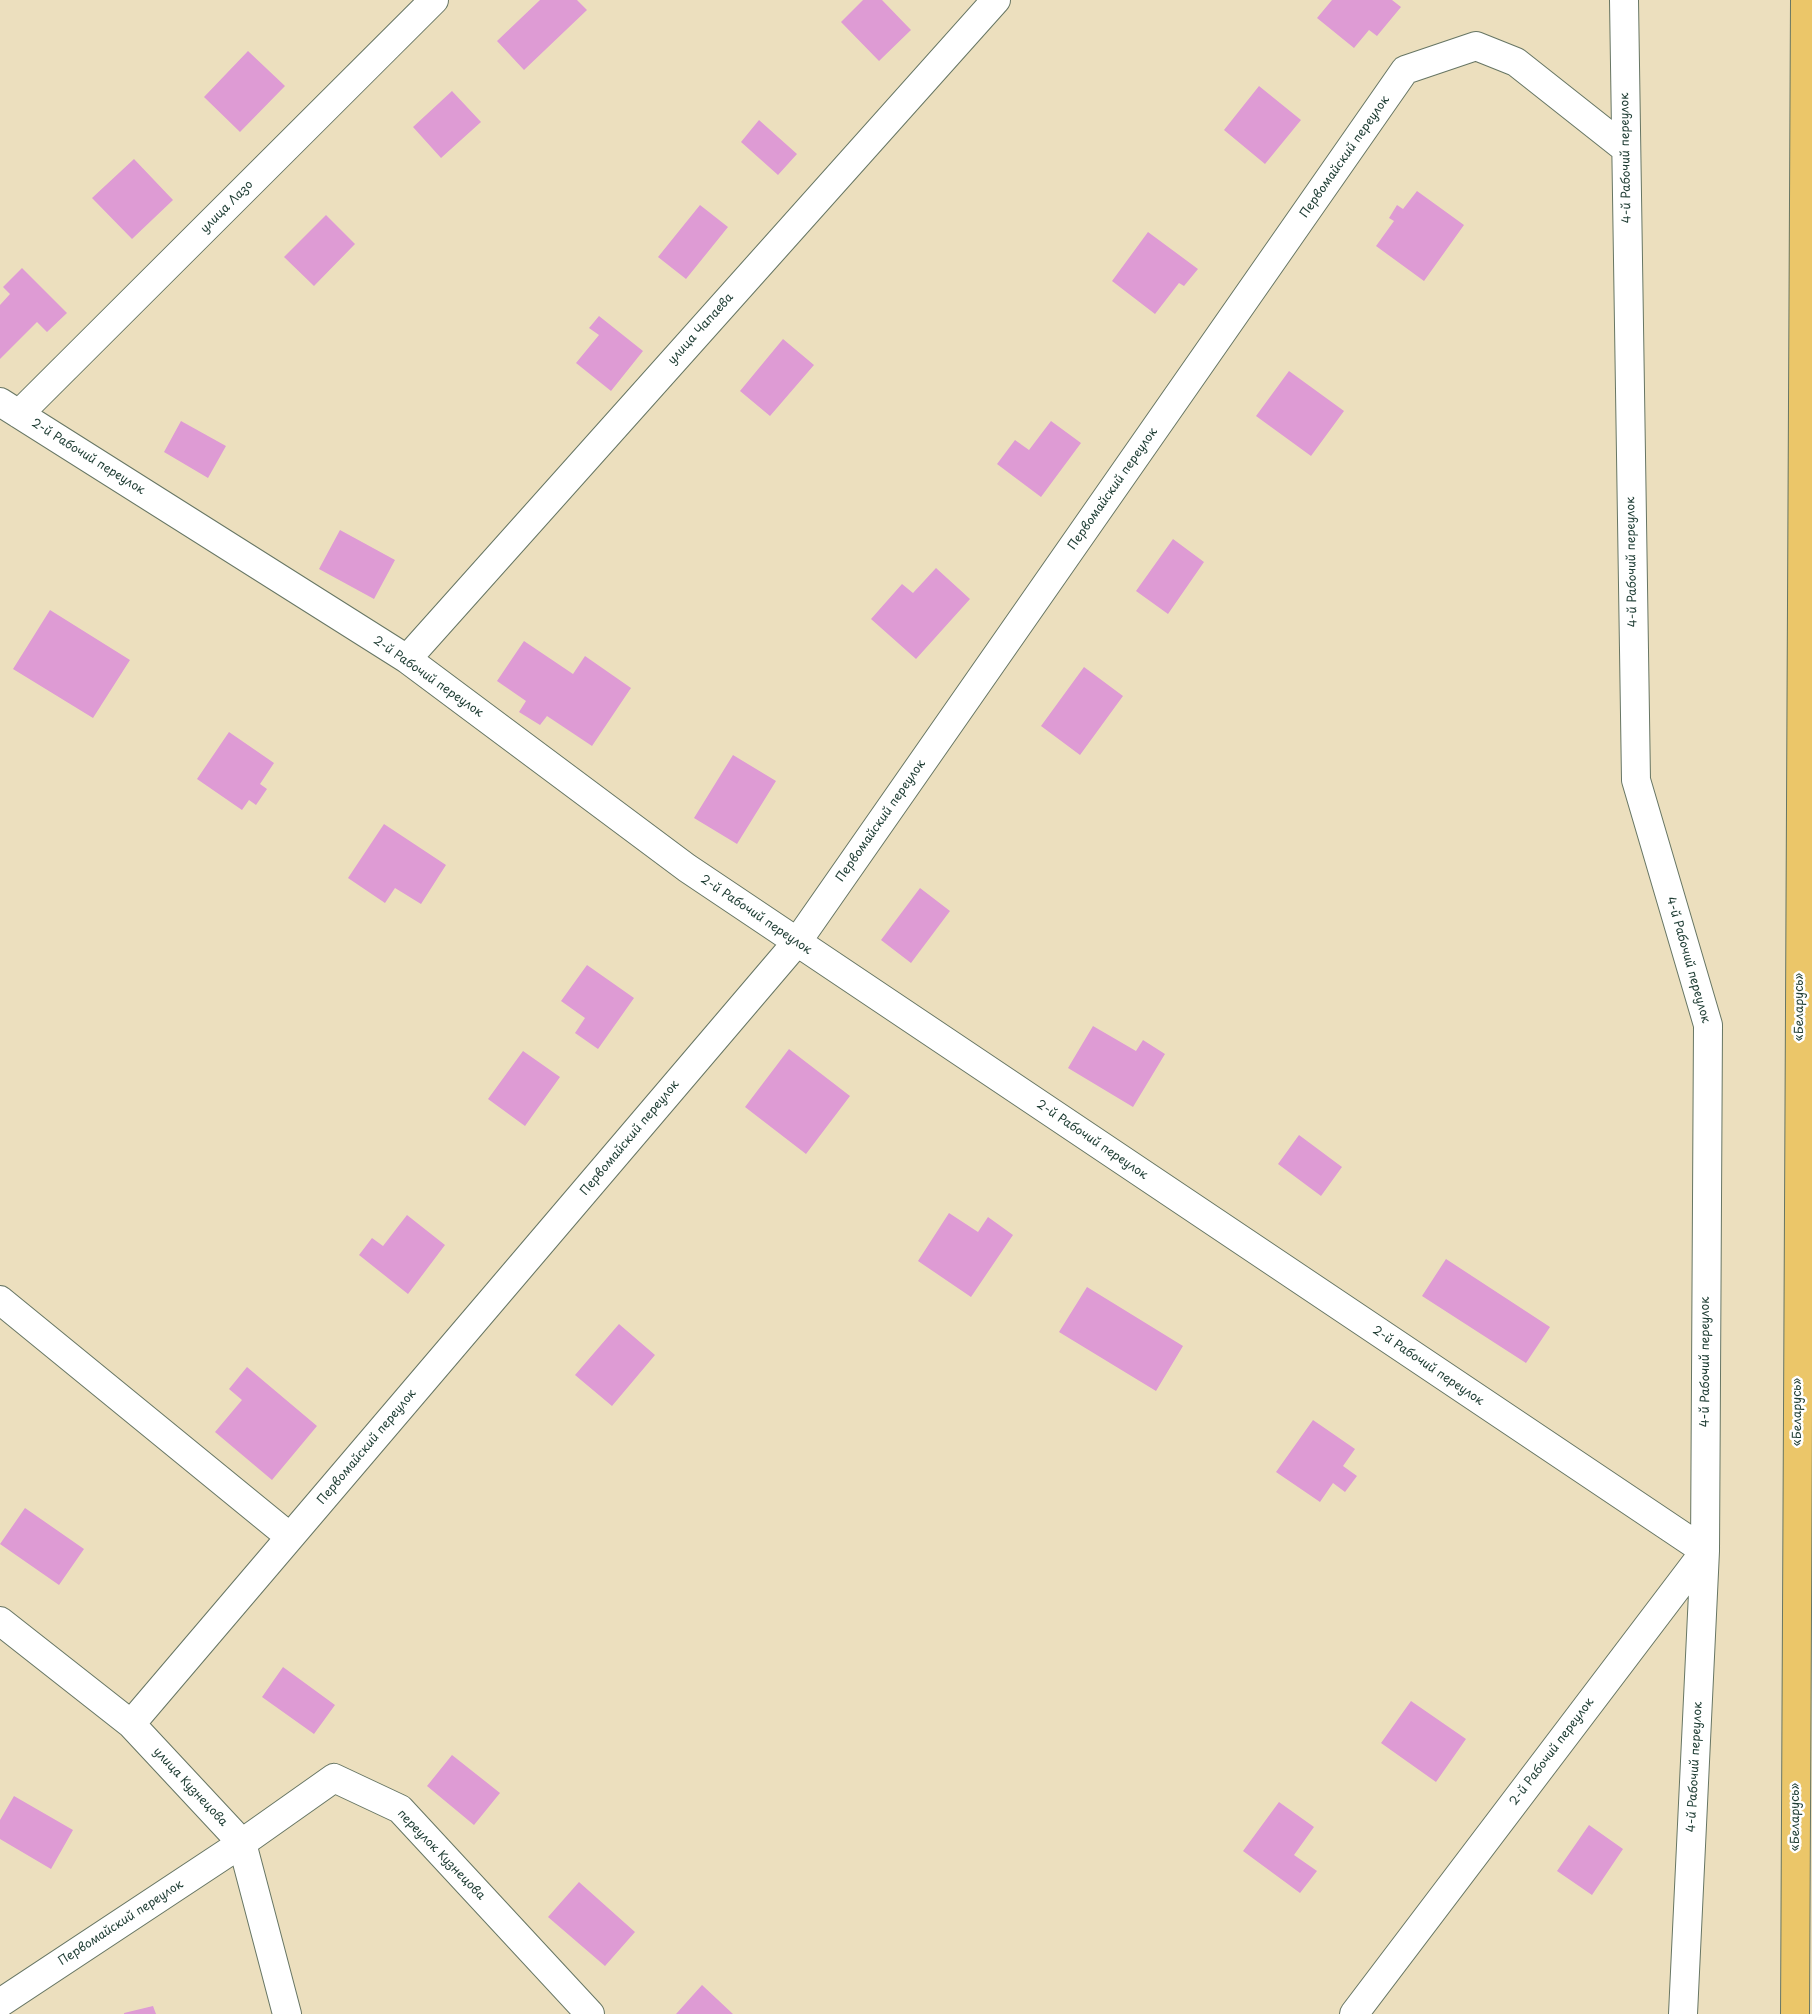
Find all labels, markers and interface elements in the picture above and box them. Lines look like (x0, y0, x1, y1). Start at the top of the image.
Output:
street label: Первомайский переулок (1297, 93, 1393, 221)
street label: 4-й Рабочий переулок (1618, 93, 1634, 223)
street label: улица Лазо (198, 178, 256, 236)
street label: улица Чапаева (665, 290, 737, 368)
street label: 2-й Рабочий переулок (29, 416, 147, 498)
street label: Первомайский переулок (1065, 425, 1161, 553)
street label: 4-й Рабочий переулок (1624, 497, 1640, 627)
street label: 2-й Рабочий переулок (370, 634, 486, 720)
street label: Первомайский переулок (833, 757, 929, 885)
street label: 2-й Рабочий переулок (698, 872, 814, 958)
street label: 4-й Рабочий переулок (1663, 895, 1713, 1025)
street label: «Беларусь» (1793, 973, 1807, 1041)
street label: Первомайский переулок (578, 1078, 682, 1198)
street label: 2-й Рабочий переулок (1034, 1097, 1150, 1183)
street label: 4-й Рабочий переулок (1699, 1297, 1713, 1427)
street label: 2-й Рабочий переулок (1370, 1323, 1486, 1409)
street label: «Беларусь» (1791, 1378, 1805, 1446)
street label: Первомайский переулок (315, 1387, 419, 1507)
street label: 2-й Рабочий переулок (1507, 1695, 1597, 1809)
street label: 4-й Рабочий переулок (1684, 1701, 1706, 1833)
street label: улица Кузнецова (150, 1745, 230, 1829)
street label: «Беларусь» (1789, 1783, 1803, 1851)
street label: переулок Кузнецова (394, 1807, 488, 1903)
street label: Первомайский переулок (56, 1877, 186, 1969)

